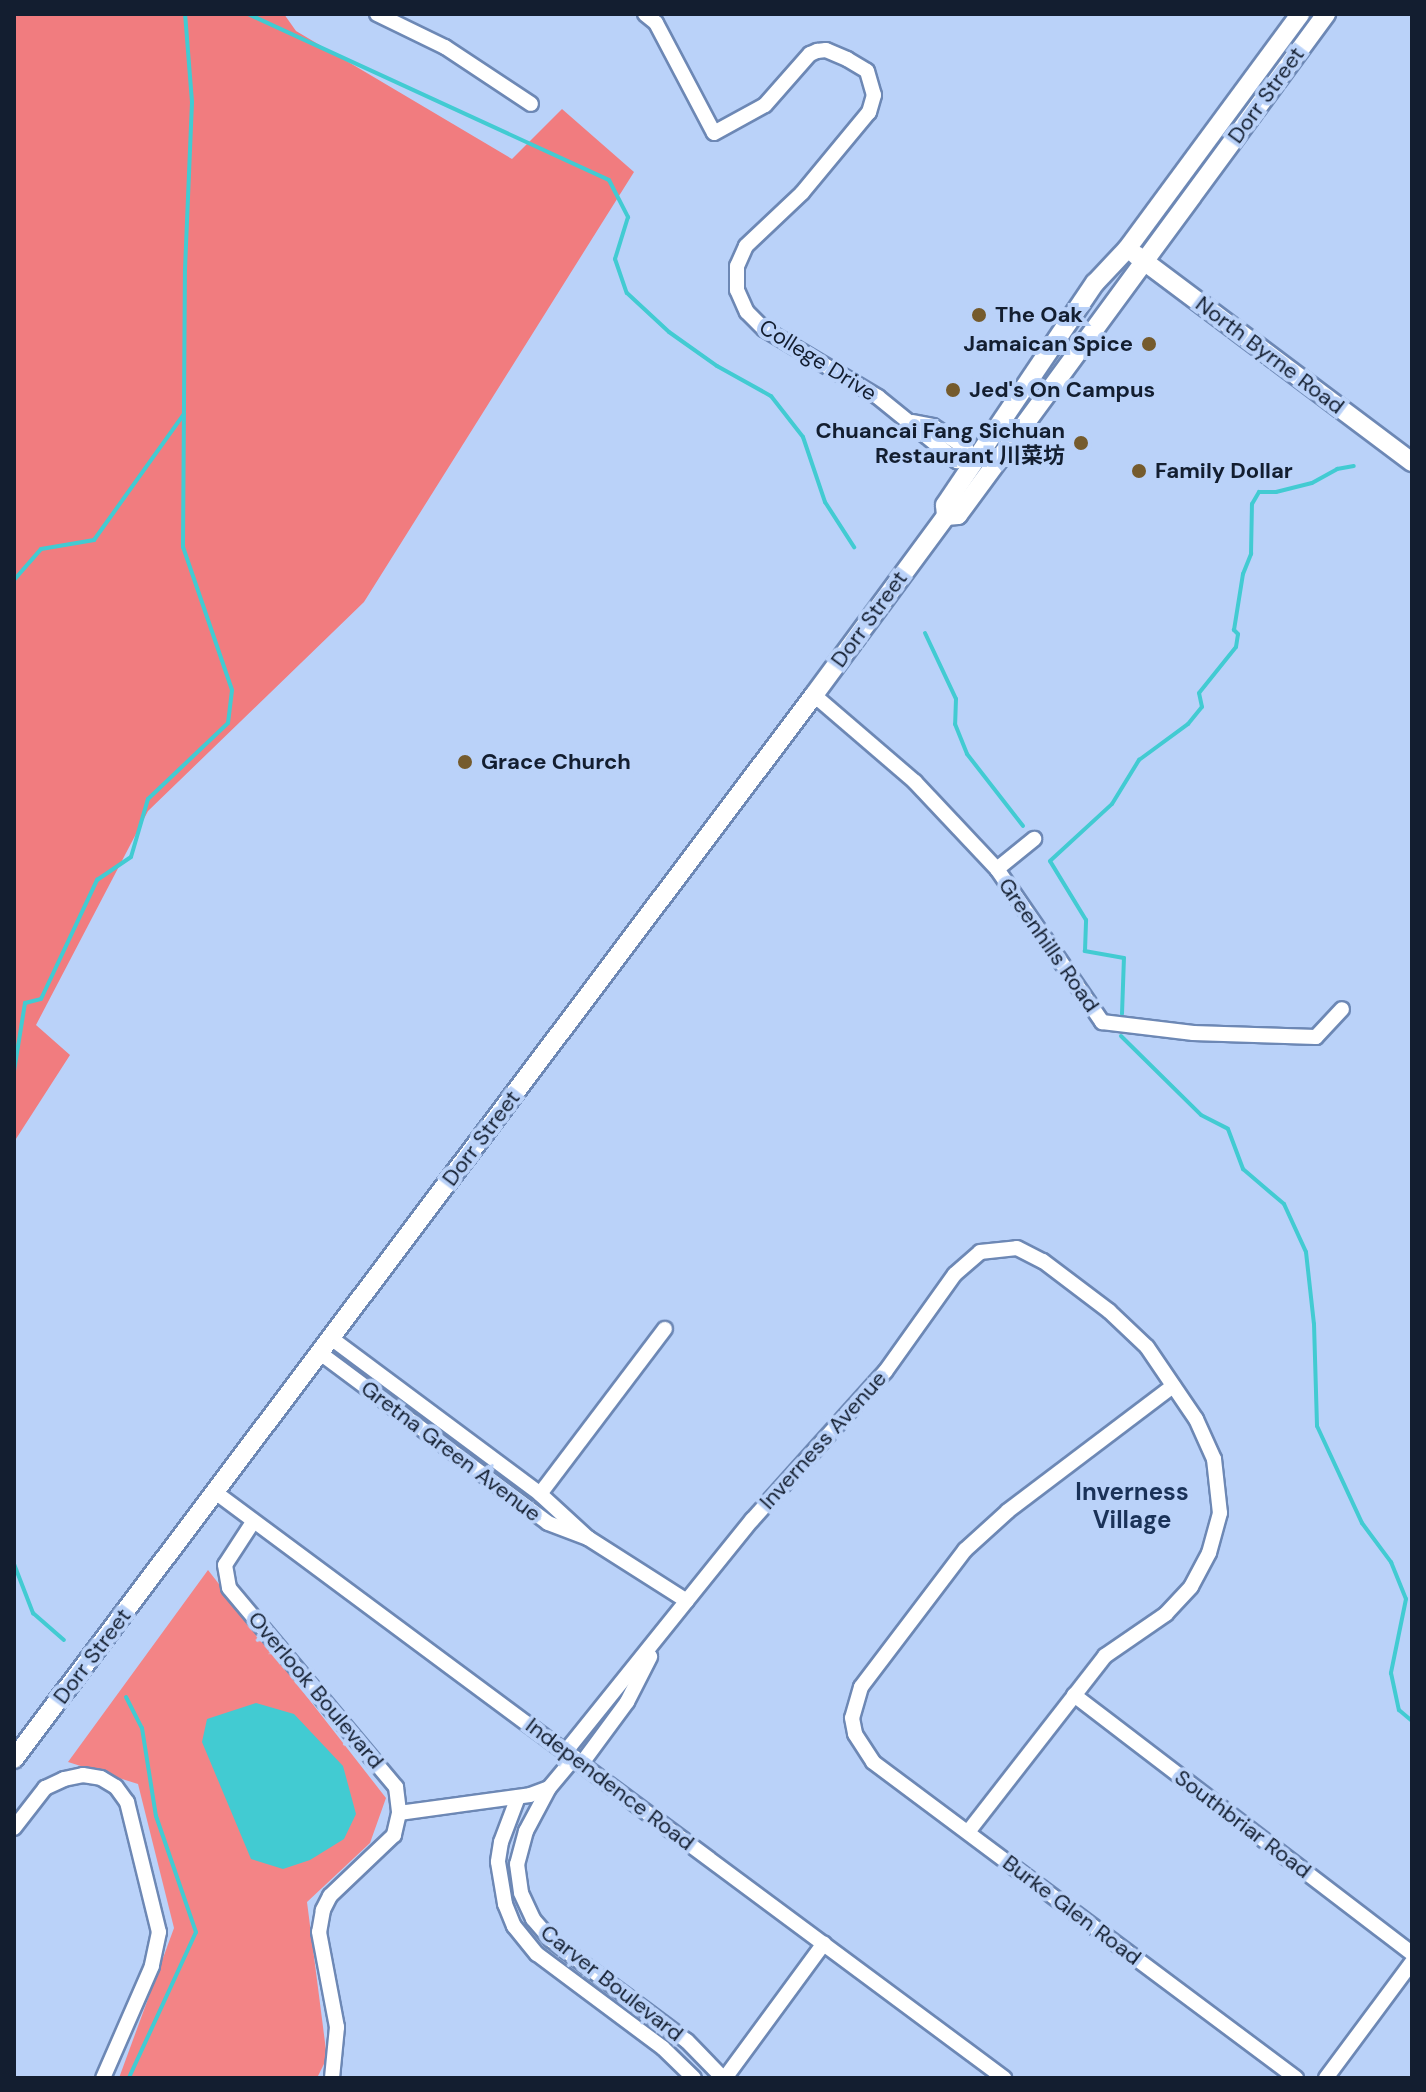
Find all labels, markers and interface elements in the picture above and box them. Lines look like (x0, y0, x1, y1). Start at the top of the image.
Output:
street label: Dorr Street (1222, 42, 1310, 148)
street label: North Byrne Road (1190, 290, 1350, 420)
place label: The Oak (995, 302, 1083, 328)
marker: The Oak (970, 306, 988, 324)
street label: College Drive (754, 313, 882, 407)
place label: Jamaican Spice (963, 331, 1133, 357)
marker: Jamaican Spice (1140, 335, 1158, 353)
place label: Jed's On Campus (969, 377, 1155, 403)
marker: Jed's On Campus (944, 381, 962, 399)
place label: Chuancai Fang Sichuan Restaurant 川菜坊 (815, 417, 1065, 468)
marker: Chuancai Fang Sichuan Restaurant 川菜坊 (1072, 434, 1090, 452)
place label: Family Dollar (1155, 458, 1293, 484)
marker: Family Dollar (1130, 462, 1148, 480)
street label: Dorr Street (825, 566, 913, 672)
place label: Grace Church (481, 749, 631, 775)
marker: Grace Church (456, 753, 474, 771)
street label: Greenhills Road (993, 873, 1105, 1017)
street label: Dorr Street (437, 1085, 525, 1191)
street label: Inverness Avenue (754, 1365, 892, 1515)
street label: Gretna Green Avenue (356, 1375, 546, 1527)
district label: Inverness Village (1075, 1478, 1189, 1534)
street label: Dorr Street (48, 1603, 136, 1709)
street label: Overlook Boulevard (243, 1606, 389, 1774)
street label: Independence Road (521, 1712, 699, 1856)
street label: Southbriar Road (1170, 1764, 1316, 1884)
street label: Burke Glen Road (998, 1849, 1146, 1971)
street label: Carver Boulevard (535, 1919, 689, 2047)

